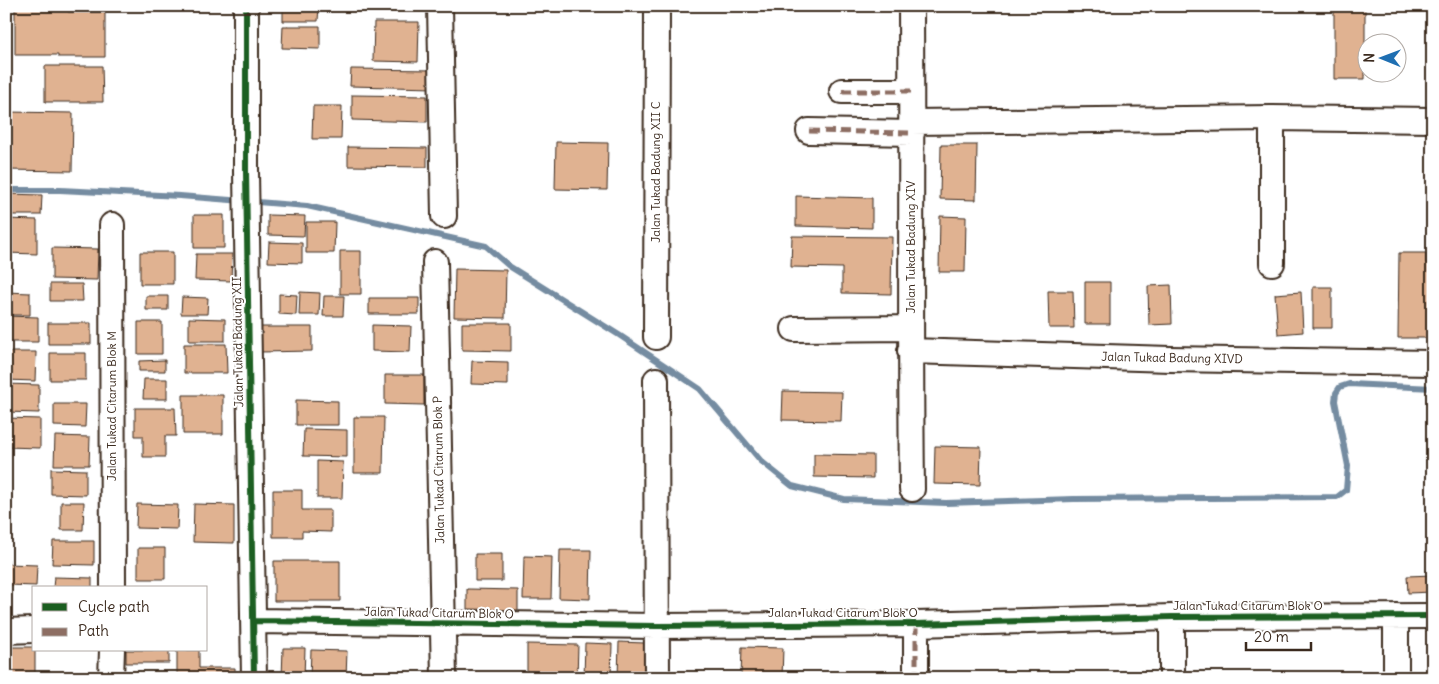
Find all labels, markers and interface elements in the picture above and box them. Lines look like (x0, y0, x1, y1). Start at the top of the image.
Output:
north arrow (1356, 32, 1406, 82)
text: N (1360, 53, 1378, 63)
street label: Jalan Tukad Badung XII C (648, 101, 663, 243)
street label: Jalan Tukad Badung XIV (903, 180, 918, 313)
street label: Jalan Tukad Badung XII (229, 277, 246, 407)
street label: Jalan Tukad Citarum Blok M (104, 331, 119, 481)
street label: Jalan Tukad Badung XIVD (1101, 349, 1243, 366)
street label: Jalan Tukad Citarum Blok P (430, 396, 447, 544)
legend (32, 586, 208, 652)
text: Cycle path (78, 597, 150, 616)
street label: Jalan Tukad Citarum Blok O (1173, 598, 1323, 613)
street label: Jalan Tukad Citarum Blok O (364, 604, 514, 621)
street label: Jalan Tukad Citarum Blok O (768, 605, 918, 620)
scale bar (1246, 619, 1312, 651)
text: Path (78, 621, 109, 640)
text: 20 m (1254, 627, 1289, 646)

